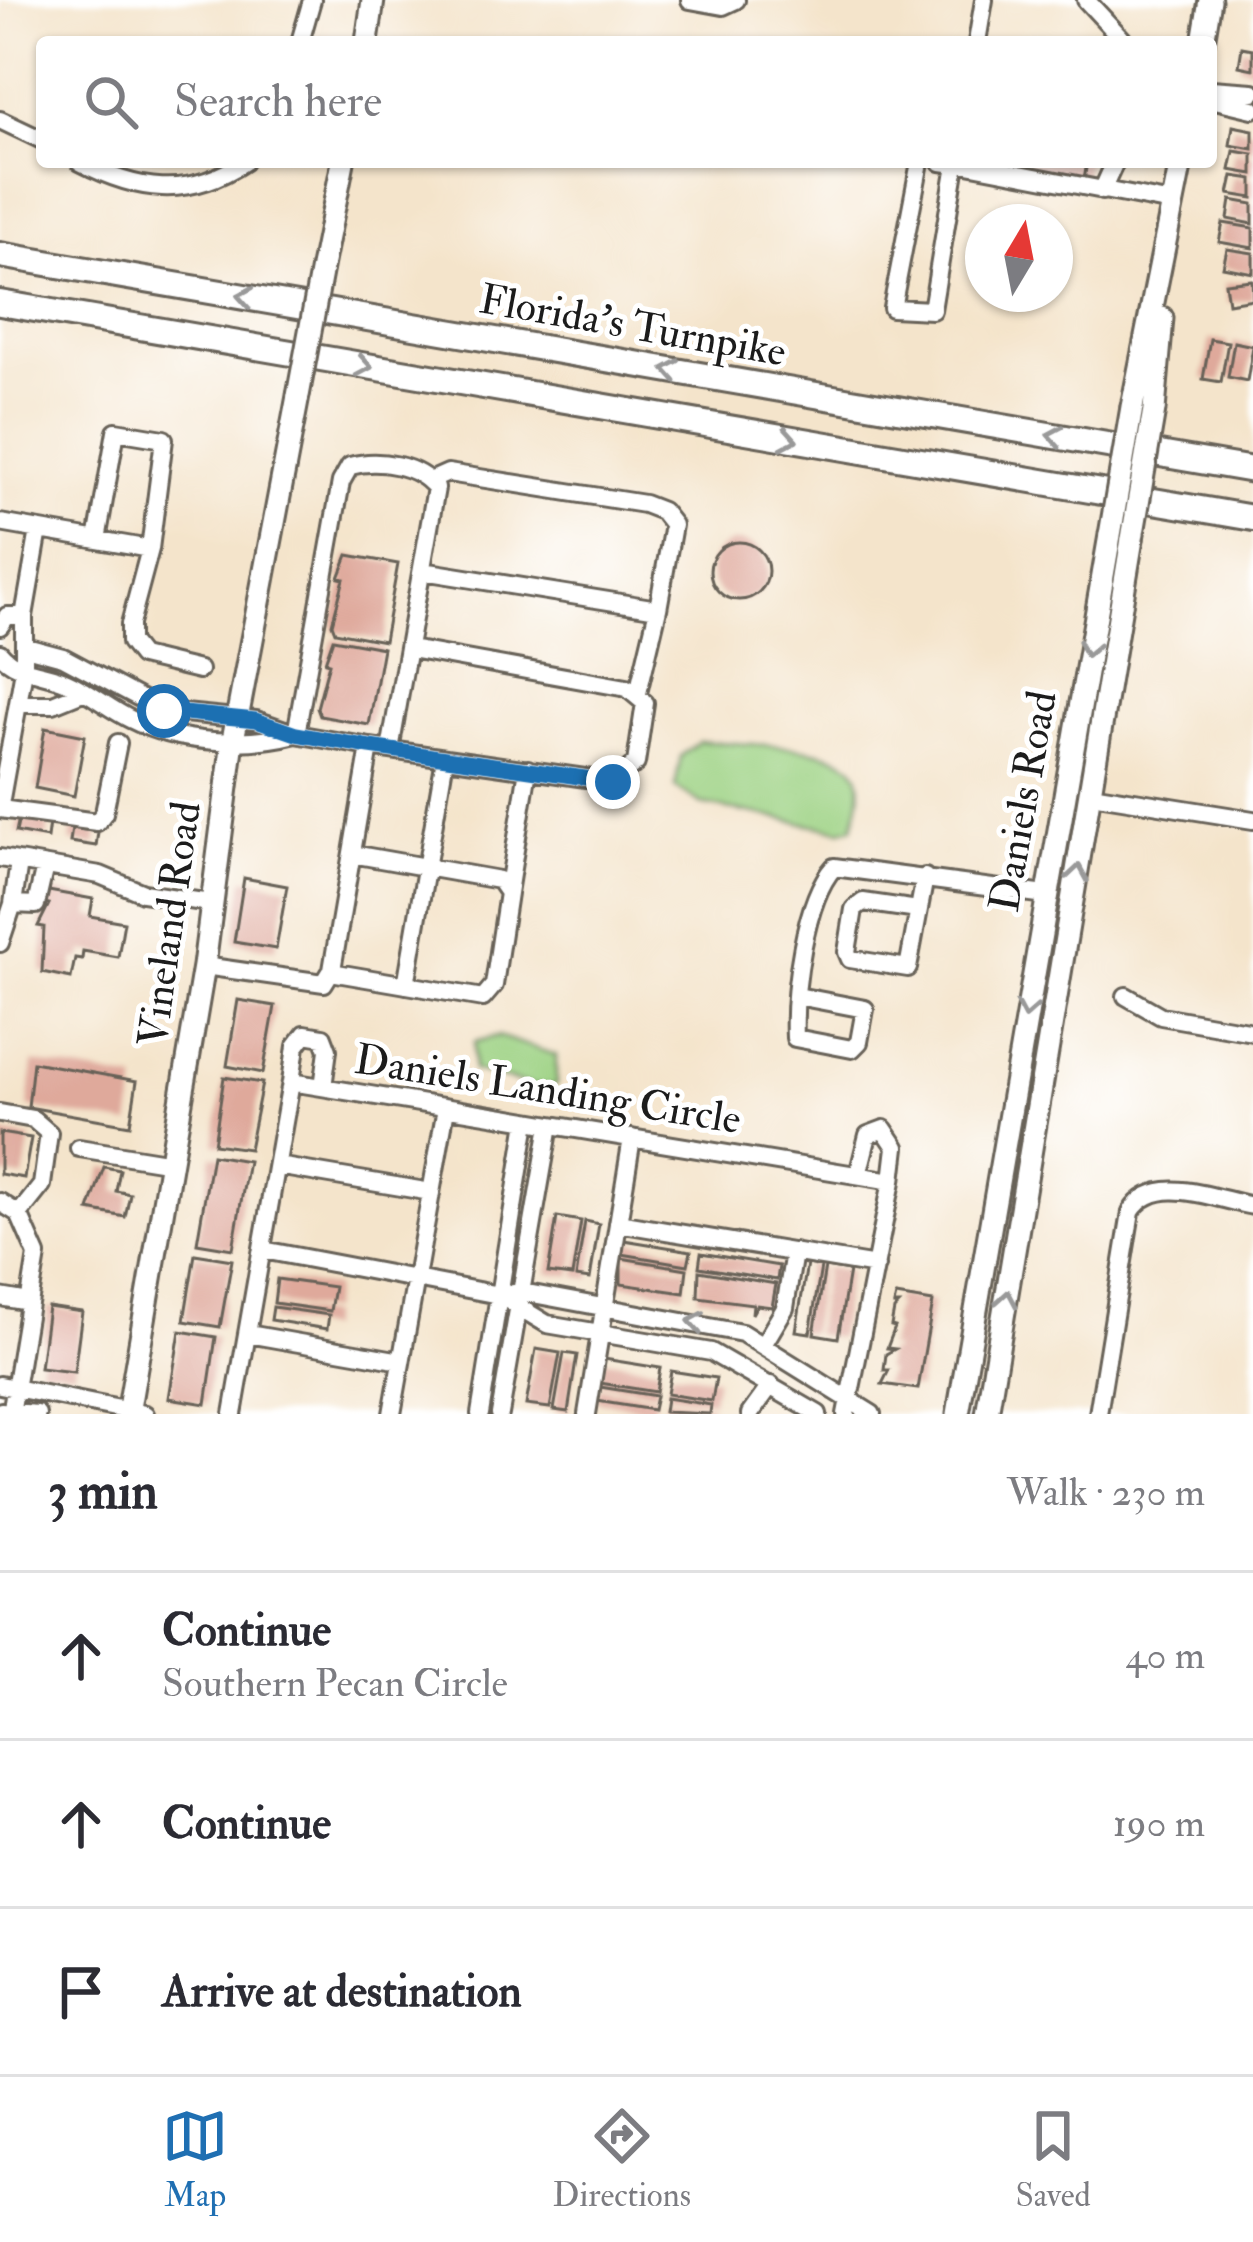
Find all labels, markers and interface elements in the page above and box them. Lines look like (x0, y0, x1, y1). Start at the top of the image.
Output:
search box (36, 36, 1217, 168)
icon: search (78, 69, 144, 135)
text: Search here (174, 74, 382, 130)
north arrow (965, 204, 1073, 312)
street label: Florida's Turnpike (476, 273, 790, 378)
one-way arrow (235, 286, 255, 311)
one-way arrow (353, 352, 373, 377)
one-way arrow (661, 359, 681, 384)
one-way arrow (779, 425, 799, 450)
one-way arrow (1045, 425, 1065, 450)
one-way arrow (1076, 639, 1102, 659)
route start (137, 684, 191, 738)
street label: Daniels Road (979, 686, 1069, 916)
route end (586, 755, 640, 809)
street label: Vineland Road (127, 798, 213, 1050)
one-way arrow (1064, 863, 1090, 882)
one-way arrow (1015, 1000, 1040, 1020)
street label: Daniels Landing Circle (351, 1034, 744, 1146)
one-way arrow (993, 1289, 1018, 1309)
one-way arrow (686, 1310, 706, 1335)
text: 3 min (48, 1460, 158, 1524)
text: Walk · 230 m (1007, 1468, 1205, 1517)
text: Continue (162, 1603, 331, 1659)
icon: ahead (48, 1623, 114, 1689)
text: 40 m (1126, 1631, 1205, 1680)
text: Southern Pecan Circle (162, 1659, 508, 1708)
icon: ahead (48, 1791, 114, 1857)
text: Continue (162, 1796, 331, 1852)
text: 190 m (1113, 1799, 1205, 1848)
icon: arrive (48, 1959, 114, 2025)
text: Arrive at destination (162, 1964, 522, 2020)
tab: Map (162, 2103, 228, 2216)
tab: Directions (553, 2103, 691, 2216)
tab: Saved (1015, 2103, 1091, 2216)

